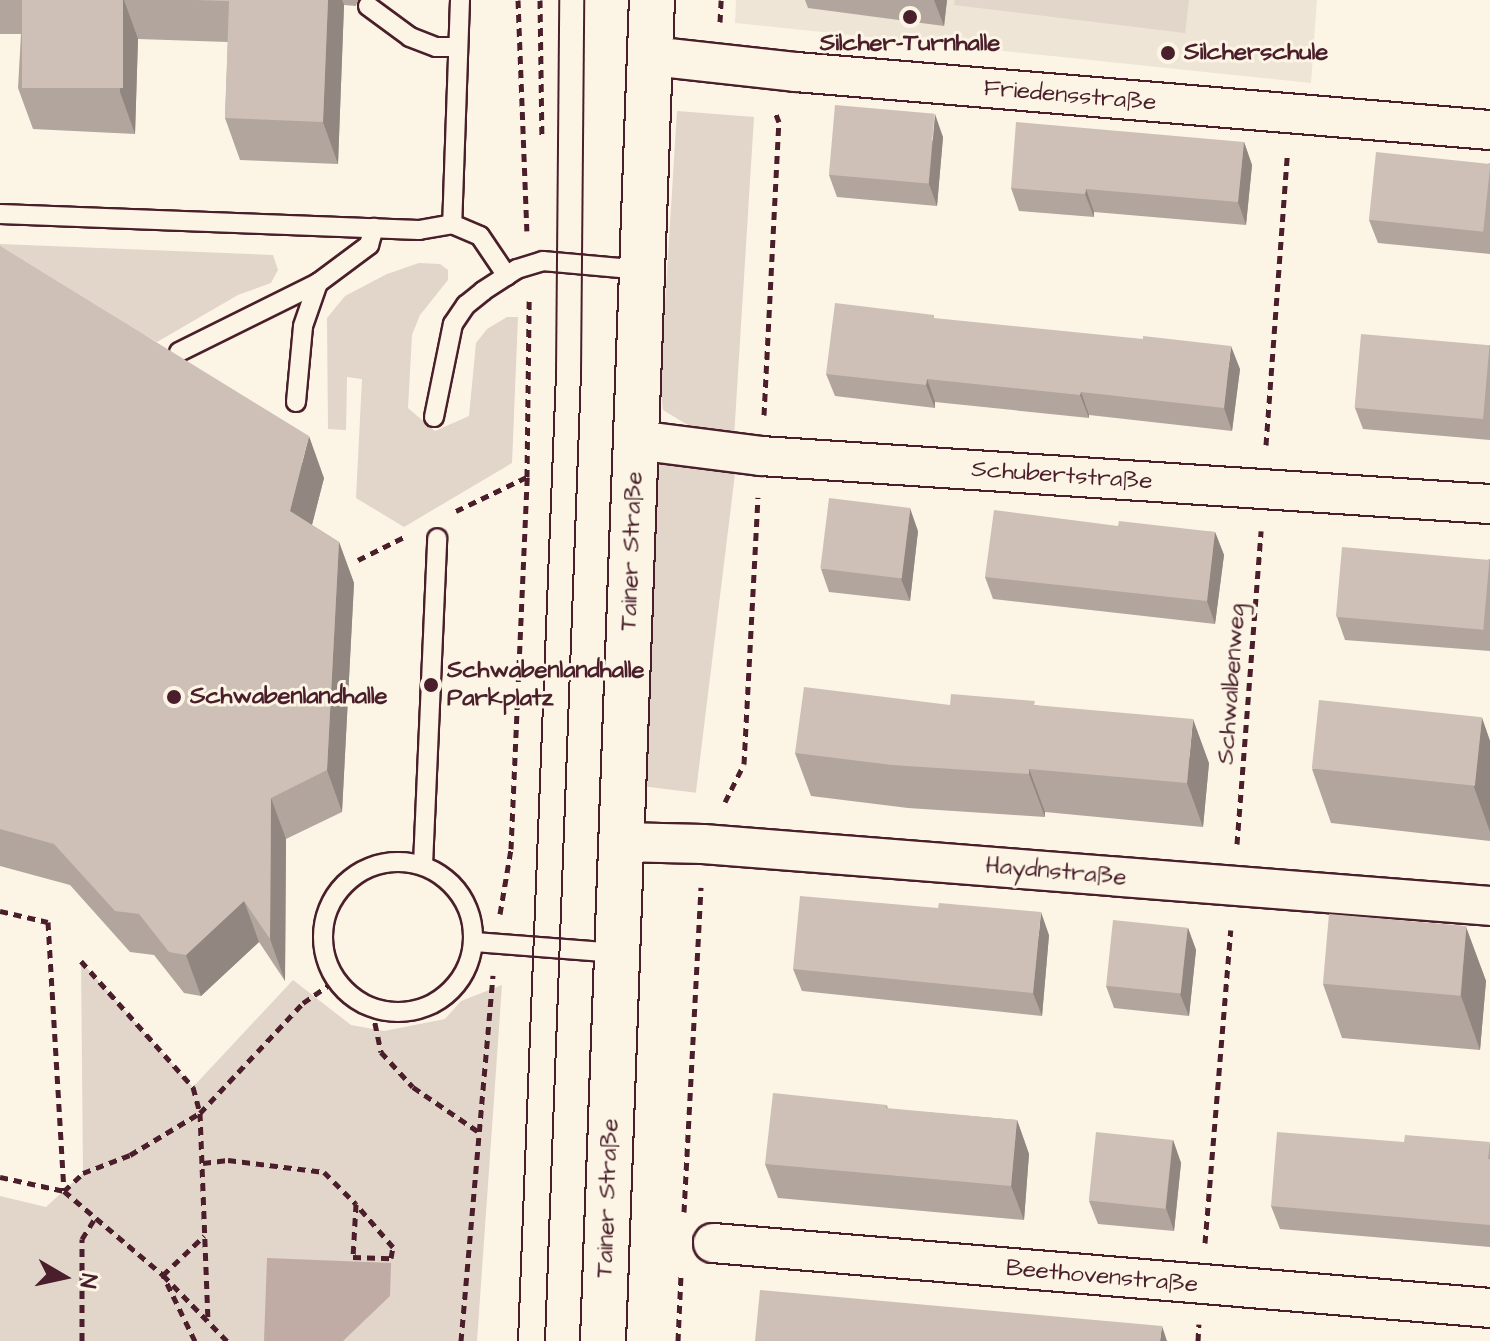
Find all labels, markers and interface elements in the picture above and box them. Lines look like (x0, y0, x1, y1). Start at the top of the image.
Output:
marker: Silcher-Turnhalle (901, 8, 919, 26)
place label: Silcher-Turnhalle (820, 30, 1000, 58)
place label: Silcherschule (1184, 39, 1328, 67)
marker: Silcherschule (1159, 44, 1177, 62)
street label: Friedensstraße (983, 74, 1157, 118)
street label: Schubertstraße (971, 455, 1153, 497)
street label: Tainer Straße (615, 471, 649, 631)
street label: Schwalbenweg (1212, 603, 1252, 765)
place label: Schwabenlandhalle Parkplatz (447, 657, 644, 713)
marker: Schwabenlandhalle Parkplatz (422, 676, 440, 694)
place label: Schwabenlandhalle (190, 683, 387, 711)
marker: Schwabenlandhalle (165, 688, 183, 706)
street label: Haydnstraße (984, 851, 1128, 893)
street label: Tainer Straße (591, 1118, 625, 1278)
north arrow (24, 1237, 104, 1317)
street label: Beethovenstraße (1005, 1254, 1199, 1300)
text: N (72, 1272, 105, 1290)

